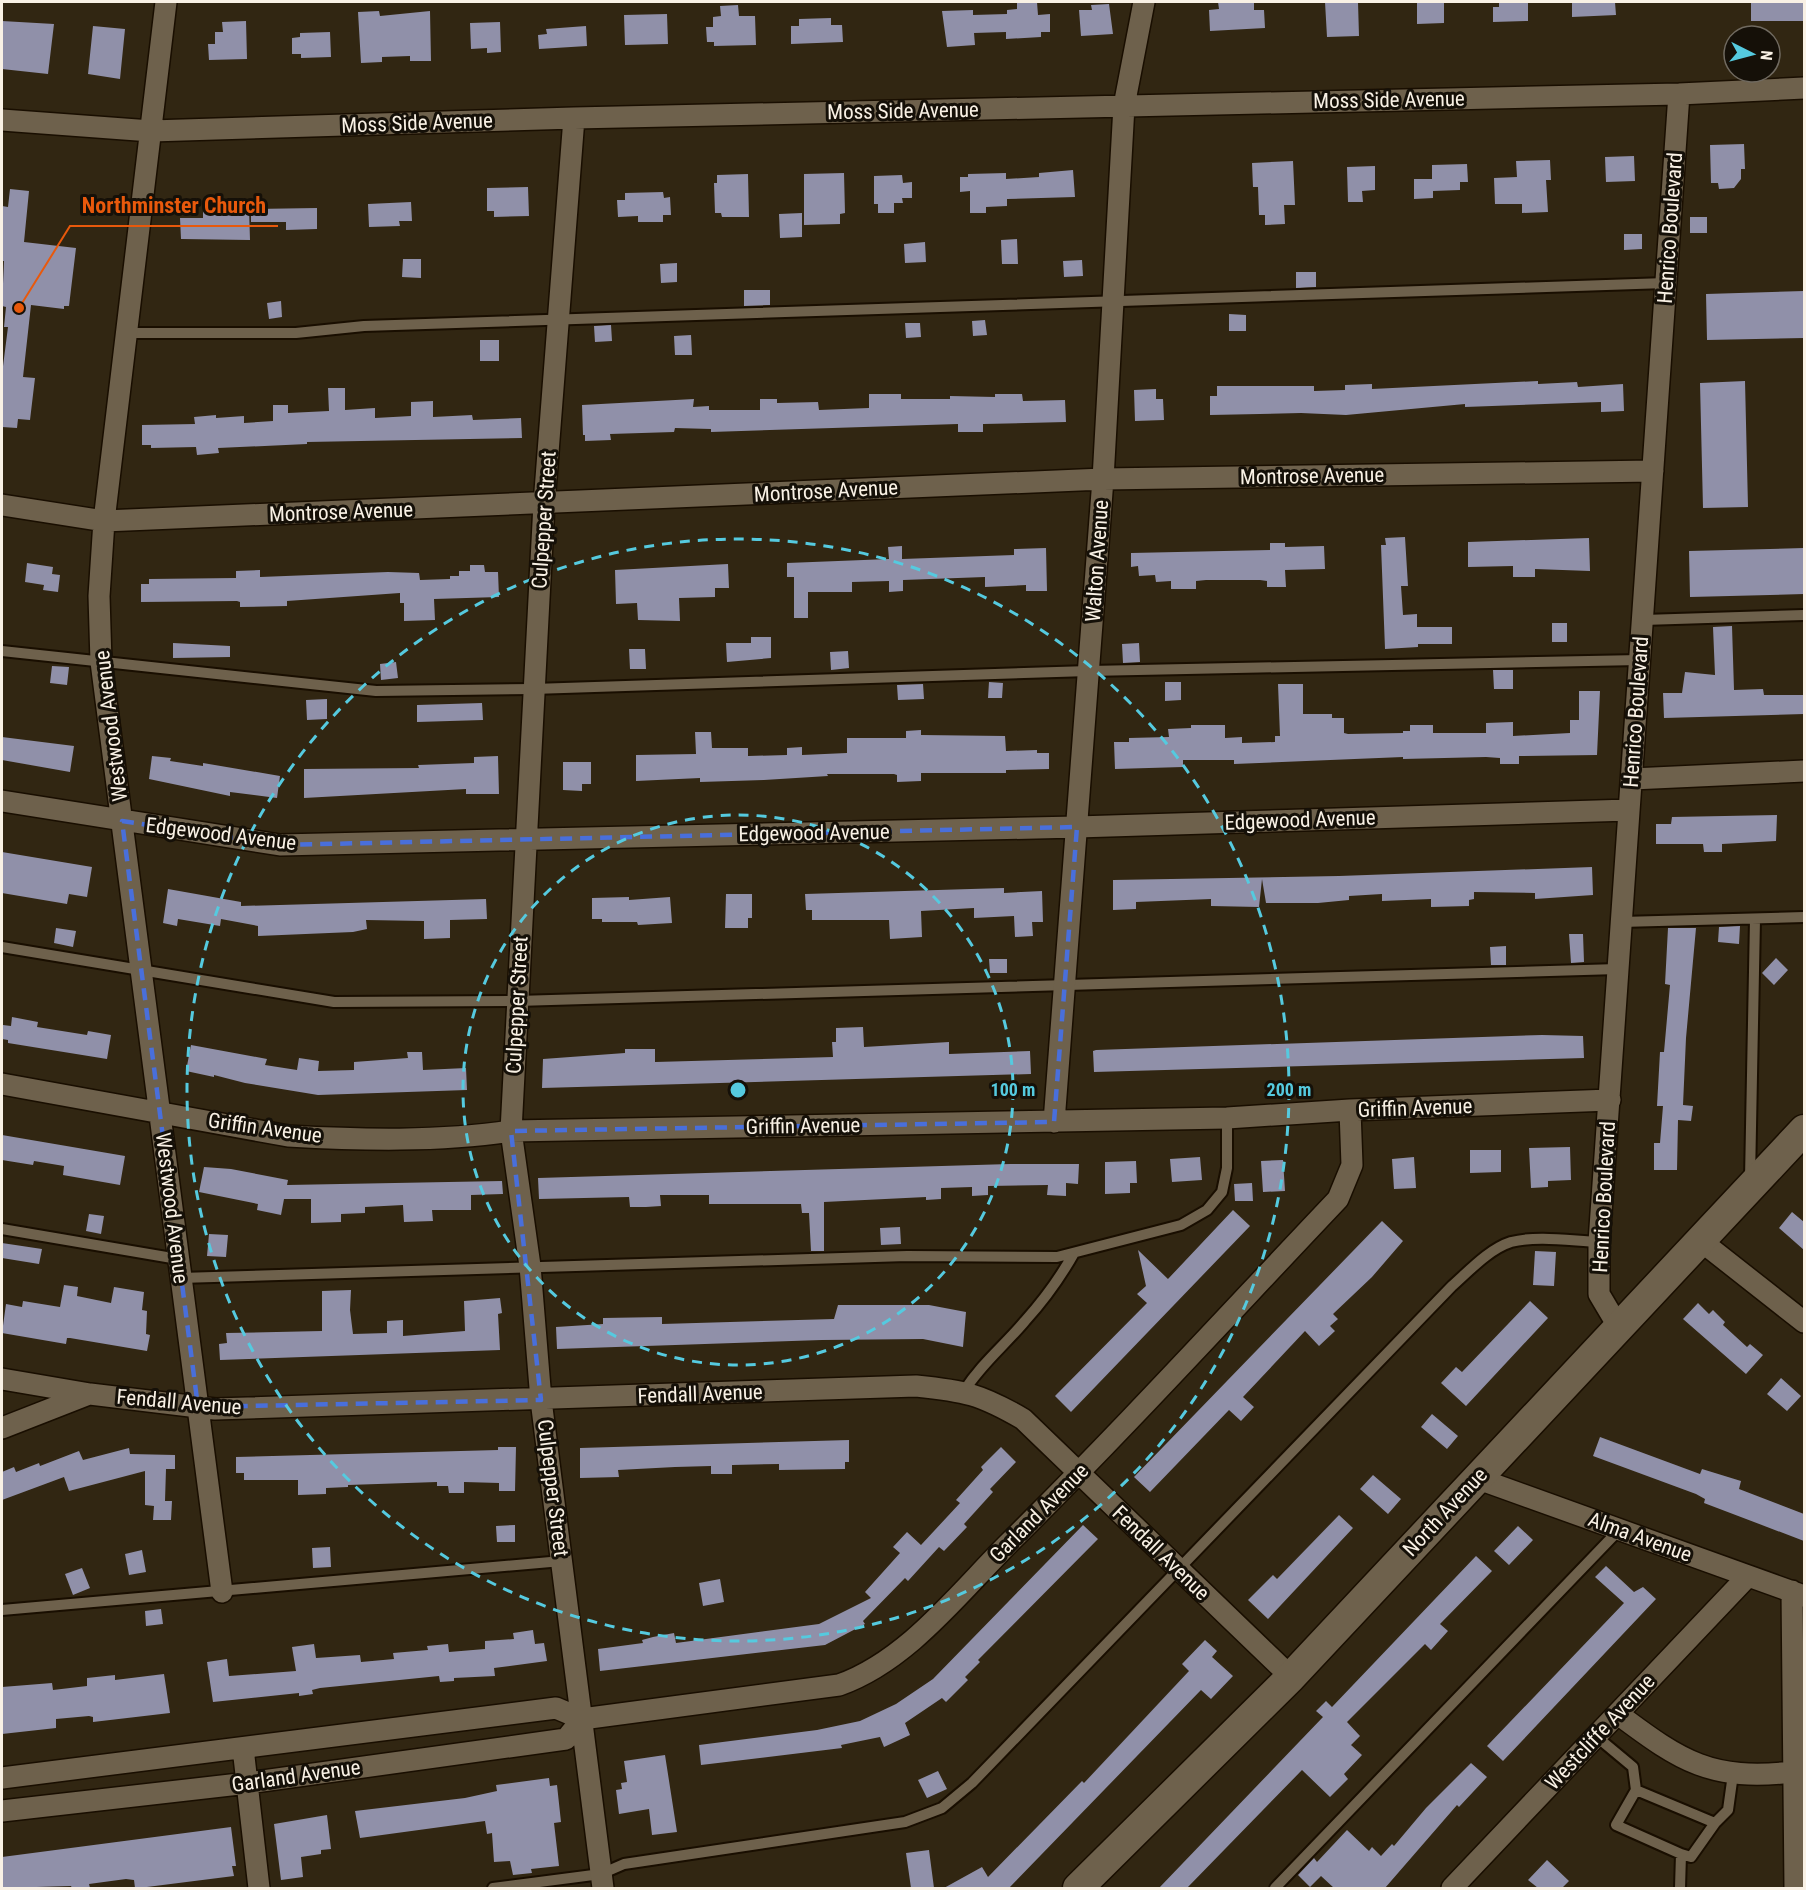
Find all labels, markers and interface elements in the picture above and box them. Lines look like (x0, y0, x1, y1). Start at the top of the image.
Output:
north arrow (1722, 24, 1782, 84)
text: N (1756, 50, 1776, 61)
street label: Moss Side Avenue (1313, 87, 1465, 113)
street label: Moss Side Avenue (827, 98, 979, 124)
street label: Moss Side Avenue (341, 108, 493, 138)
street label: Henrico Boulevard (1653, 152, 1687, 304)
callout: Northminster Church (70, 186, 278, 226)
text: Northminster Church (82, 193, 266, 218)
street label: Culpepper Street (527, 450, 561, 590)
street label: Montrose Avenue (1240, 463, 1384, 489)
street label: Montrose Avenue (753, 475, 899, 507)
street label: Montrose Avenue (269, 497, 414, 527)
street label: Walton Avenue (1081, 499, 1113, 623)
street label: Henrico Boulevard (1619, 636, 1653, 788)
street label: Westwood Avenue (90, 649, 132, 803)
street label: Edgewood Avenue (1224, 805, 1376, 835)
street label: Edgewood Avenue (144, 813, 298, 855)
street label: Edgewood Avenue (738, 820, 890, 846)
street label: Culpepper Street (501, 935, 533, 1075)
text: 100 m (991, 1079, 1035, 1100)
text: 200 m (1267, 1079, 1311, 1100)
centre of rings (728, 1080, 748, 1100)
street label: Griffin Avenue (1357, 1094, 1473, 1122)
street label: Griffin Avenue (207, 1108, 324, 1148)
street label: Griffin Avenue (745, 1113, 861, 1139)
street label: Henrico Boulevard (1588, 1121, 1620, 1273)
street label: Westwood Avenue (151, 1131, 193, 1285)
street label: Fendall Avenue (637, 1380, 763, 1408)
street label: Fendall Avenue (116, 1385, 243, 1419)
street label: Culpepper Street (533, 1418, 573, 1558)
street label: Garland Avenue (985, 1459, 1093, 1567)
street label: North Avenue (1398, 1463, 1492, 1561)
street label: Fendall Avenue (1108, 1501, 1215, 1605)
street label: Alma Avenue (1585, 1507, 1695, 1567)
street label: Westcliffe Avenue (1540, 1669, 1660, 1795)
street label: Garland Avenue (230, 1755, 362, 1797)

